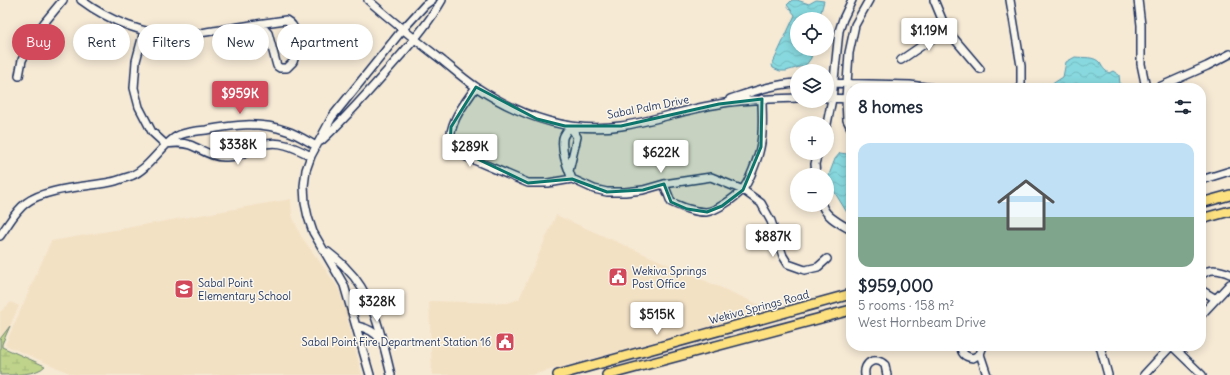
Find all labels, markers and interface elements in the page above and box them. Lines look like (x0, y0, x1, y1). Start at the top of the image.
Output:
map controls (790, 12, 834, 212)
button: locate (790, 12, 834, 56)
pin: $1.19M (896, 18, 962, 52)
text: $1.19M (910, 22, 948, 39)
chip: Buy (12, 24, 65, 60)
chip: Rent (73, 24, 130, 60)
chip: Filters (138, 24, 204, 60)
chip: New (212, 24, 269, 60)
chip: Apartment (277, 24, 373, 60)
button: layers (790, 64, 834, 108)
pin: $959K (212, 81, 268, 115)
text: $959K (221, 85, 259, 102)
street label: Sabal Palm Drive (606, 92, 690, 122)
text: 8 homes (858, 96, 923, 118)
icon: filters (1172, 96, 1194, 118)
button: + (790, 116, 834, 160)
pin: $338K (210, 132, 266, 166)
pin: $289K (442, 134, 498, 168)
text: $338K (219, 136, 257, 153)
text: $289K (451, 138, 489, 155)
pin: $622K (633, 140, 689, 174)
text: $622K (643, 144, 680, 161)
button: − (790, 168, 834, 212)
icon: home (990, 169, 1062, 241)
pin: $887K (745, 224, 801, 258)
text: $887K (755, 228, 791, 245)
place label: Wekiva Springs Post Office (632, 264, 707, 291)
public building icon: Wekiva Springs Post Office (607, 266, 629, 288)
text: $959,000 (858, 275, 934, 297)
place label: Sabal Point Elementary School (198, 276, 291, 303)
school or university icon: Sabal Point Elementary School (173, 278, 195, 300)
street label: Wekiva Springs Road (707, 287, 811, 327)
pin: $328K (349, 289, 405, 323)
text: $328K (358, 293, 396, 310)
text: 5 rooms · 158 m² (858, 297, 954, 314)
pin: $515K (629, 302, 685, 336)
text: $515K (639, 306, 675, 323)
text: West Hornbeam Drive (858, 314, 986, 331)
public building icon: Sabal Point Fire Department Station 16 (494, 331, 516, 353)
place label: Sabal Point Fire Department Station 16 (302, 335, 491, 349)

